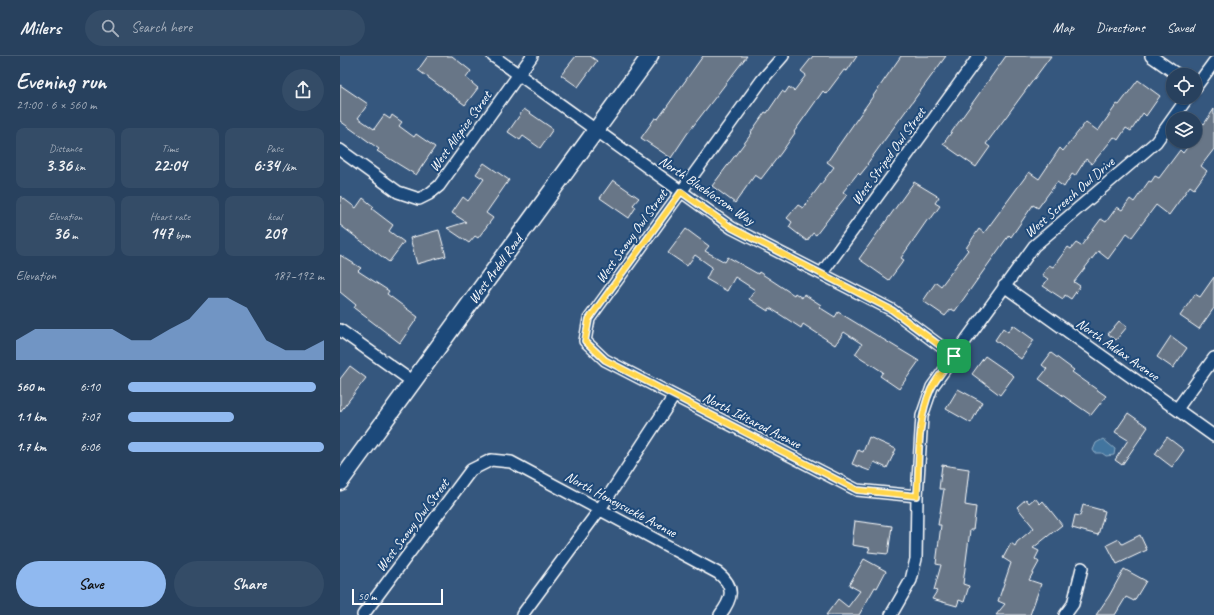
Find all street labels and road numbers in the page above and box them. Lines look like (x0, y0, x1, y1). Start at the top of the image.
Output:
street label: West Allspice Street (426, 87, 496, 175)
street label: West Striped Owl Street (848, 103, 930, 208)
street label: North Blueblossom Way (656, 152, 759, 229)
street label: West Screech Owl Drive (1021, 153, 1119, 241)
street label: West Snowy Owl Street (592, 185, 672, 286)
street label: West Ardell Road (465, 229, 528, 307)
street label: North Addax Avenue (1073, 315, 1164, 385)
street label: North Iditarod Avenue (700, 388, 805, 453)
street label: North Honeysuckle Avenue (562, 468, 681, 542)
street label: West Snowy Owl Street (372, 475, 453, 575)

